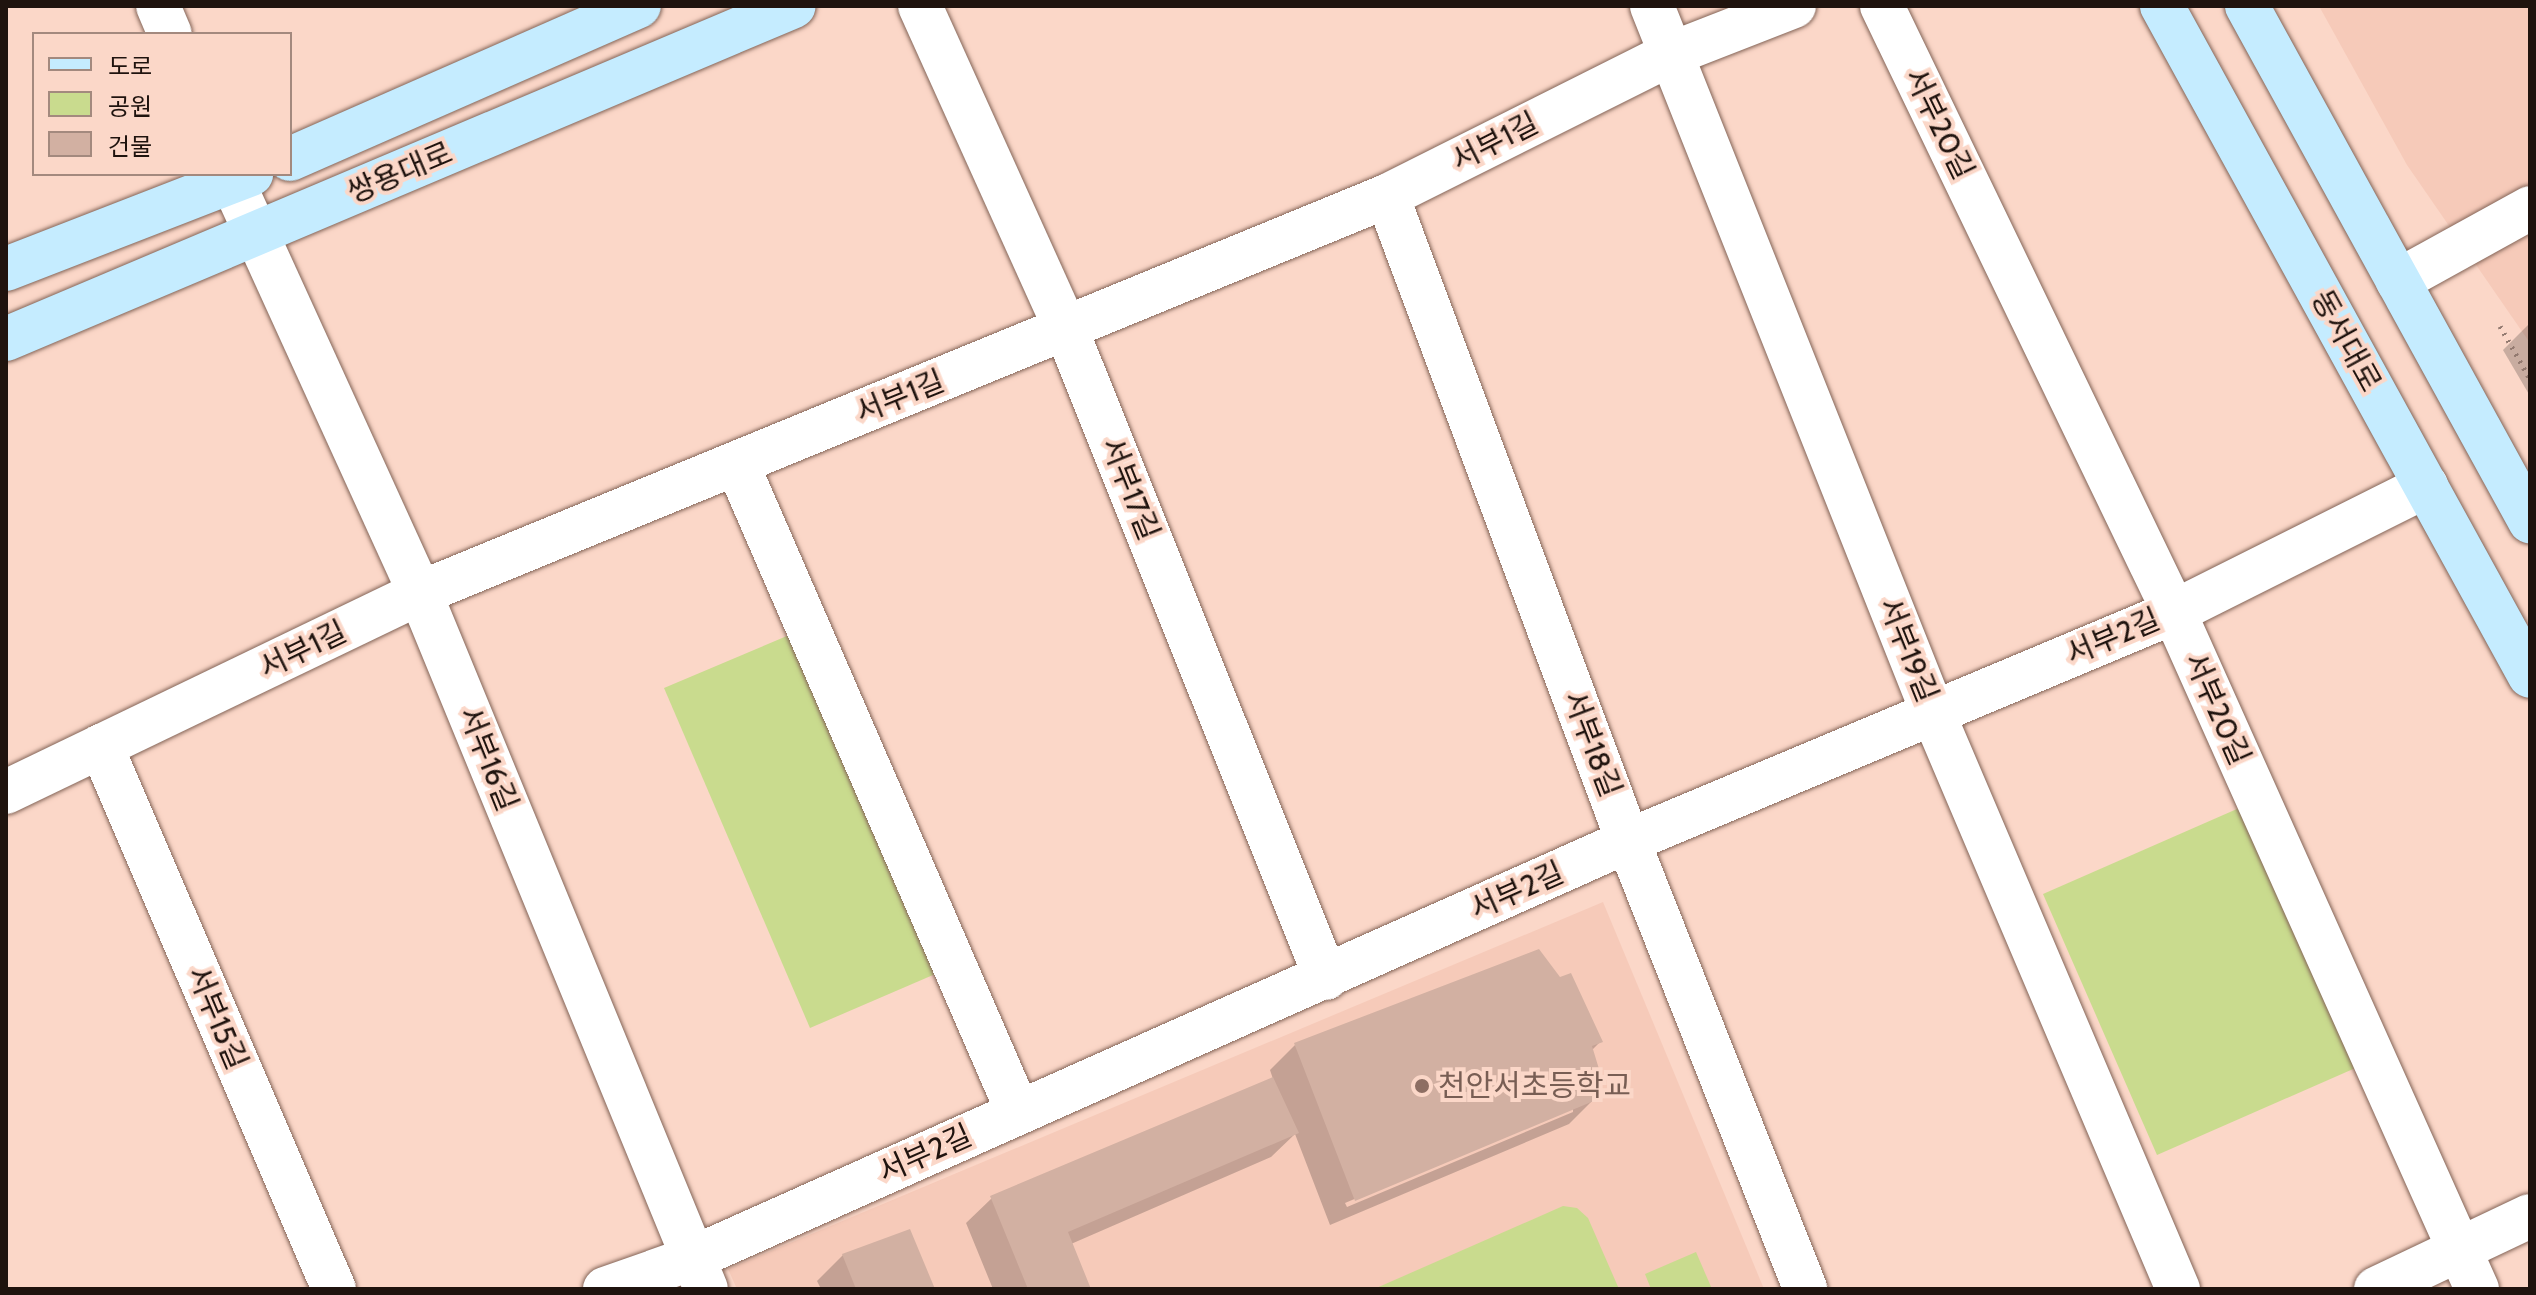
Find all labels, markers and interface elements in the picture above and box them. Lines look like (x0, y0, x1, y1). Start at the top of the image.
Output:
legend (32, 32, 292, 176)
text: 도로 (108, 52, 152, 81)
street label: 서부20길 (1897, 62, 1981, 186)
text: 공원 (108, 92, 152, 121)
street label: 서부1길 (1446, 105, 1544, 179)
text: 건물 (108, 132, 152, 161)
street label: 쌍용대로 (342, 135, 458, 211)
street label: 동서대로 (2303, 284, 2389, 398)
street label: 서부1길 (850, 363, 950, 431)
street label: 서부17길 (1093, 432, 1167, 546)
street label: 서부19길 (1871, 592, 1945, 708)
street label: 서부2길 (2061, 601, 2165, 673)
street label: 서부1길 (254, 614, 352, 686)
street label: 서부20길 (2176, 647, 2258, 771)
street label: 서부18길 (1555, 686, 1629, 802)
street label: 서부16길 (451, 701, 525, 817)
street label: 서부2길 (1465, 855, 1569, 927)
street label: 서부15길 (179, 961, 255, 1075)
place label: 천안서초등학교 (1438, 1068, 1631, 1104)
marker: 천안서초등학교 (1413, 1077, 1431, 1095)
street label: 서부2길 (873, 1118, 977, 1190)

